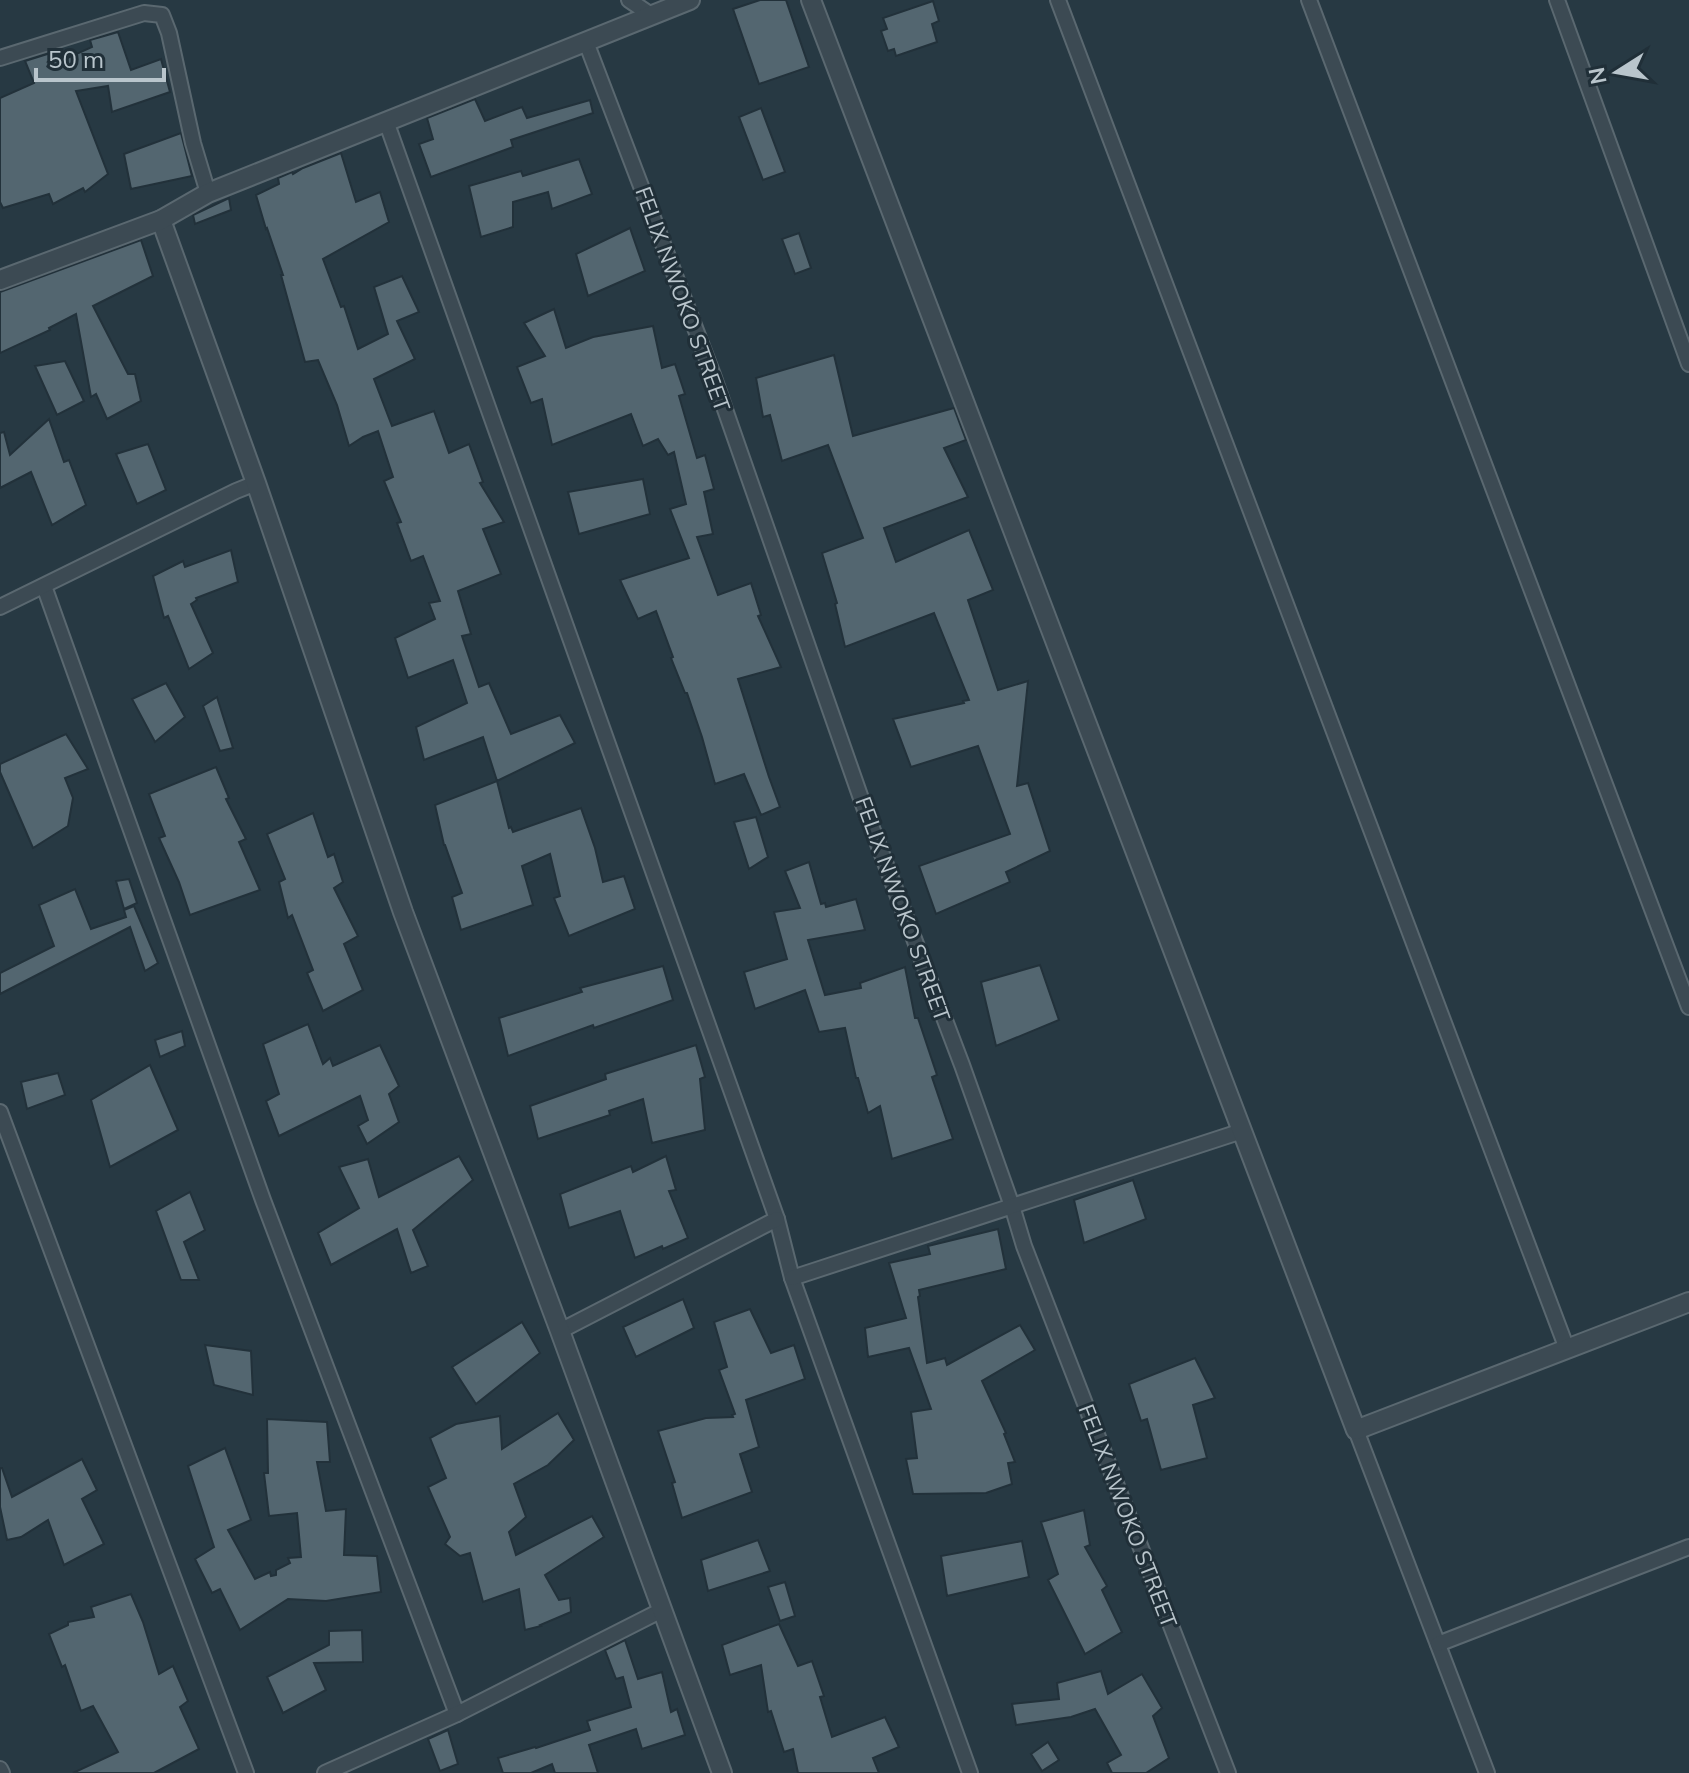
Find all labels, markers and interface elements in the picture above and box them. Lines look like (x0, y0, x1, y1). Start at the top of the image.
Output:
scale bar (36, 32, 164, 82)
north arrow (1577, 32, 1657, 112)
text: 50 m (48, 44, 104, 74)
text: N (1582, 65, 1613, 87)
street label: FELIX NWOKO STREET (629, 183, 737, 415)
street label: FELIX NWOKO STREET (849, 793, 957, 1025)
street label: FELIX NWOKO STREET (1072, 1400, 1184, 1632)

